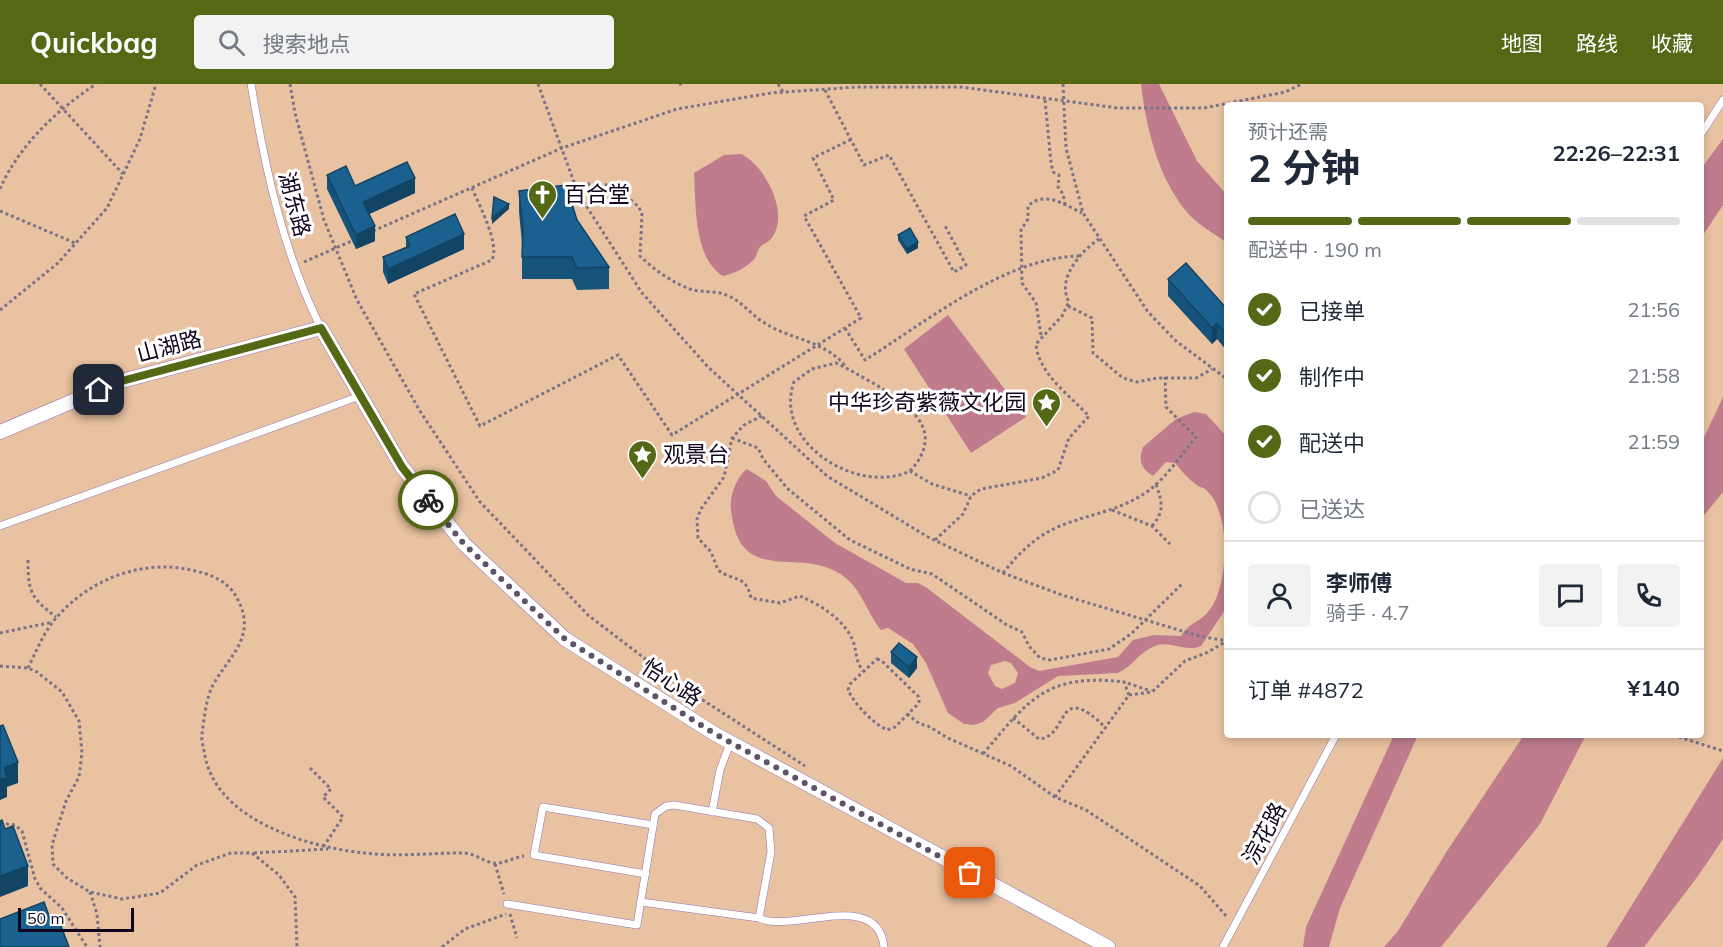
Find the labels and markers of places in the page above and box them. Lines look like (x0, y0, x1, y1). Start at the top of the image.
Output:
church icon: 百合堂 (527, 178, 559, 220)
place label: 百合堂 (564, 180, 630, 208)
pin (73, 364, 124, 415)
place icon: 中华珍奇紫薇文化园 (1031, 386, 1063, 428)
place label: 中华珍奇紫薇文化园 (828, 388, 1026, 416)
place icon: 观景台 (626, 438, 658, 480)
place label: 观景台 (663, 440, 729, 468)
pin (944, 847, 995, 898)

